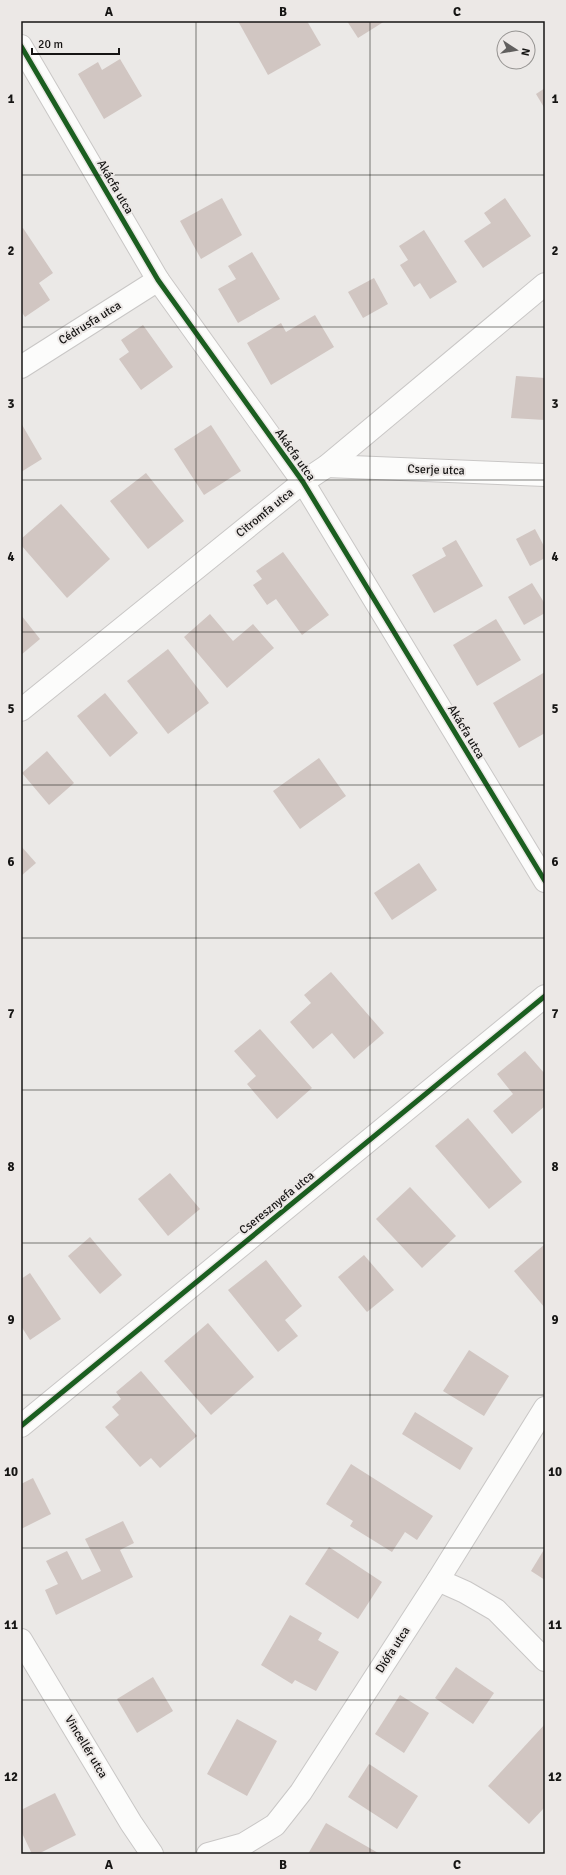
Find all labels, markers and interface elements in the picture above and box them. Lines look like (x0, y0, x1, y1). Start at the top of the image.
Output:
text: A (105, 4, 114, 20)
text: B (279, 4, 287, 20)
text: C (453, 4, 461, 20)
scale bar (32, 30, 119, 56)
north arrow (496, 30, 536, 70)
text: 20 m (38, 37, 63, 52)
text: N (518, 47, 532, 57)
text: 1 (7, 91, 15, 107)
text: 1 (551, 91, 559, 107)
street label: Akácfa utca (93, 157, 137, 217)
text: 2 (7, 243, 15, 259)
text: 2 (551, 243, 559, 259)
street label: Cédrusfa utca (56, 298, 124, 348)
text: 3 (7, 396, 15, 412)
text: 3 (551, 396, 559, 412)
street label: Akácfa utca (272, 426, 318, 484)
street label: Cserje utca (407, 462, 465, 478)
street label: Citromfa utca (233, 485, 297, 541)
text: 4 (7, 549, 15, 565)
text: 4 (551, 549, 559, 565)
text: 5 (7, 701, 15, 717)
text: 5 (551, 701, 559, 717)
street label: Akácfa utca (444, 702, 488, 762)
text: 6 (7, 854, 15, 870)
text: 6 (551, 854, 559, 870)
text: 7 (7, 1006, 15, 1022)
text: 7 (551, 1006, 559, 1022)
text: 8 (7, 1159, 15, 1175)
text: 8 (551, 1159, 559, 1175)
street label: Cseresznyefa utca (236, 1168, 318, 1238)
text: 9 (7, 1312, 15, 1328)
text: 9 (551, 1312, 559, 1328)
text: 10 (4, 1464, 18, 1480)
text: 10 (548, 1464, 562, 1480)
text: 11 (4, 1617, 18, 1633)
text: 11 (548, 1617, 562, 1633)
street label: Diófa utca (372, 1624, 414, 1676)
street label: Vincellér utca (61, 1713, 111, 1781)
text: 12 (4, 1769, 18, 1785)
text: 12 (548, 1769, 562, 1785)
text: A (105, 1857, 114, 1873)
text: B (279, 1857, 287, 1873)
text: C (453, 1857, 461, 1873)

